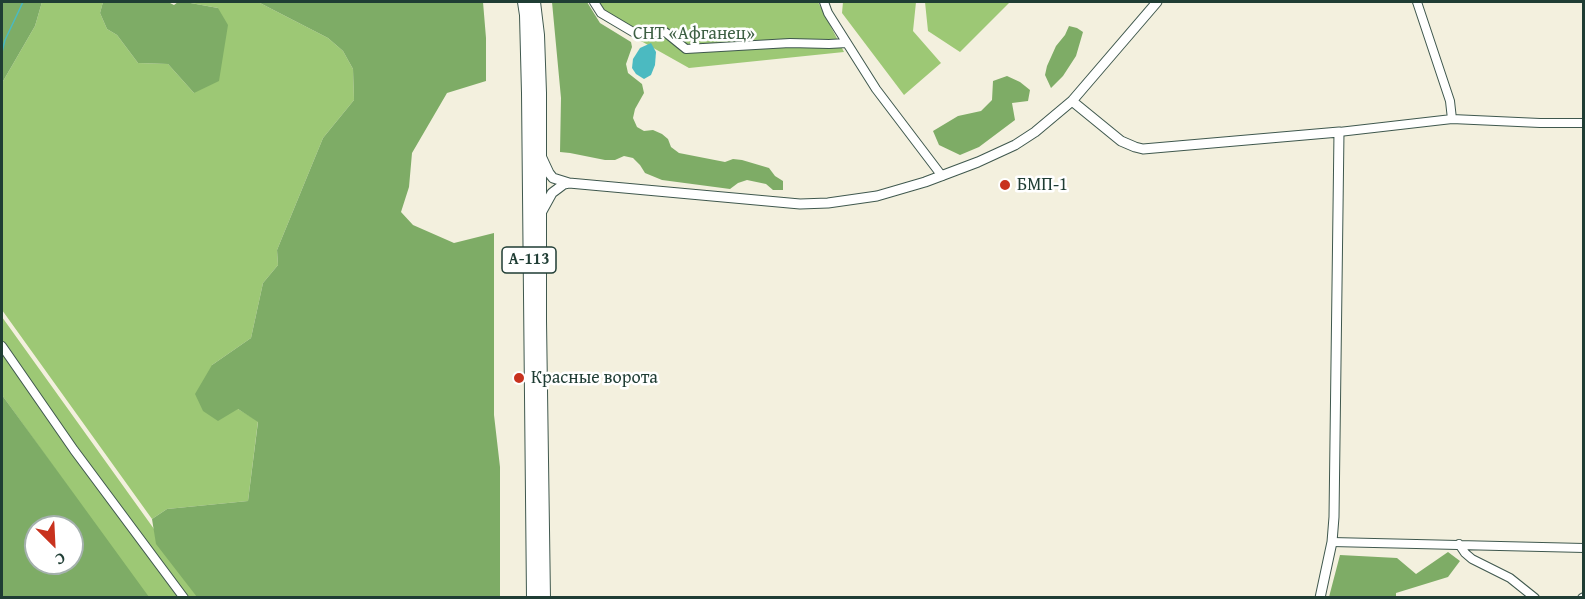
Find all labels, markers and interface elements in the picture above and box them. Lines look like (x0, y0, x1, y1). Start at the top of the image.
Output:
park label: СНТ «Афганец» (633, 23, 755, 45)
place label: БМП-1 (1017, 174, 1068, 196)
marker: БМП-1 (998, 178, 1012, 192)
road number: А-113 (502, 247, 556, 273)
place label: Красные ворота (531, 367, 658, 389)
marker: Красные ворота (512, 371, 526, 385)
north arrow (24, 515, 84, 575)
text: С (52, 547, 70, 572)

